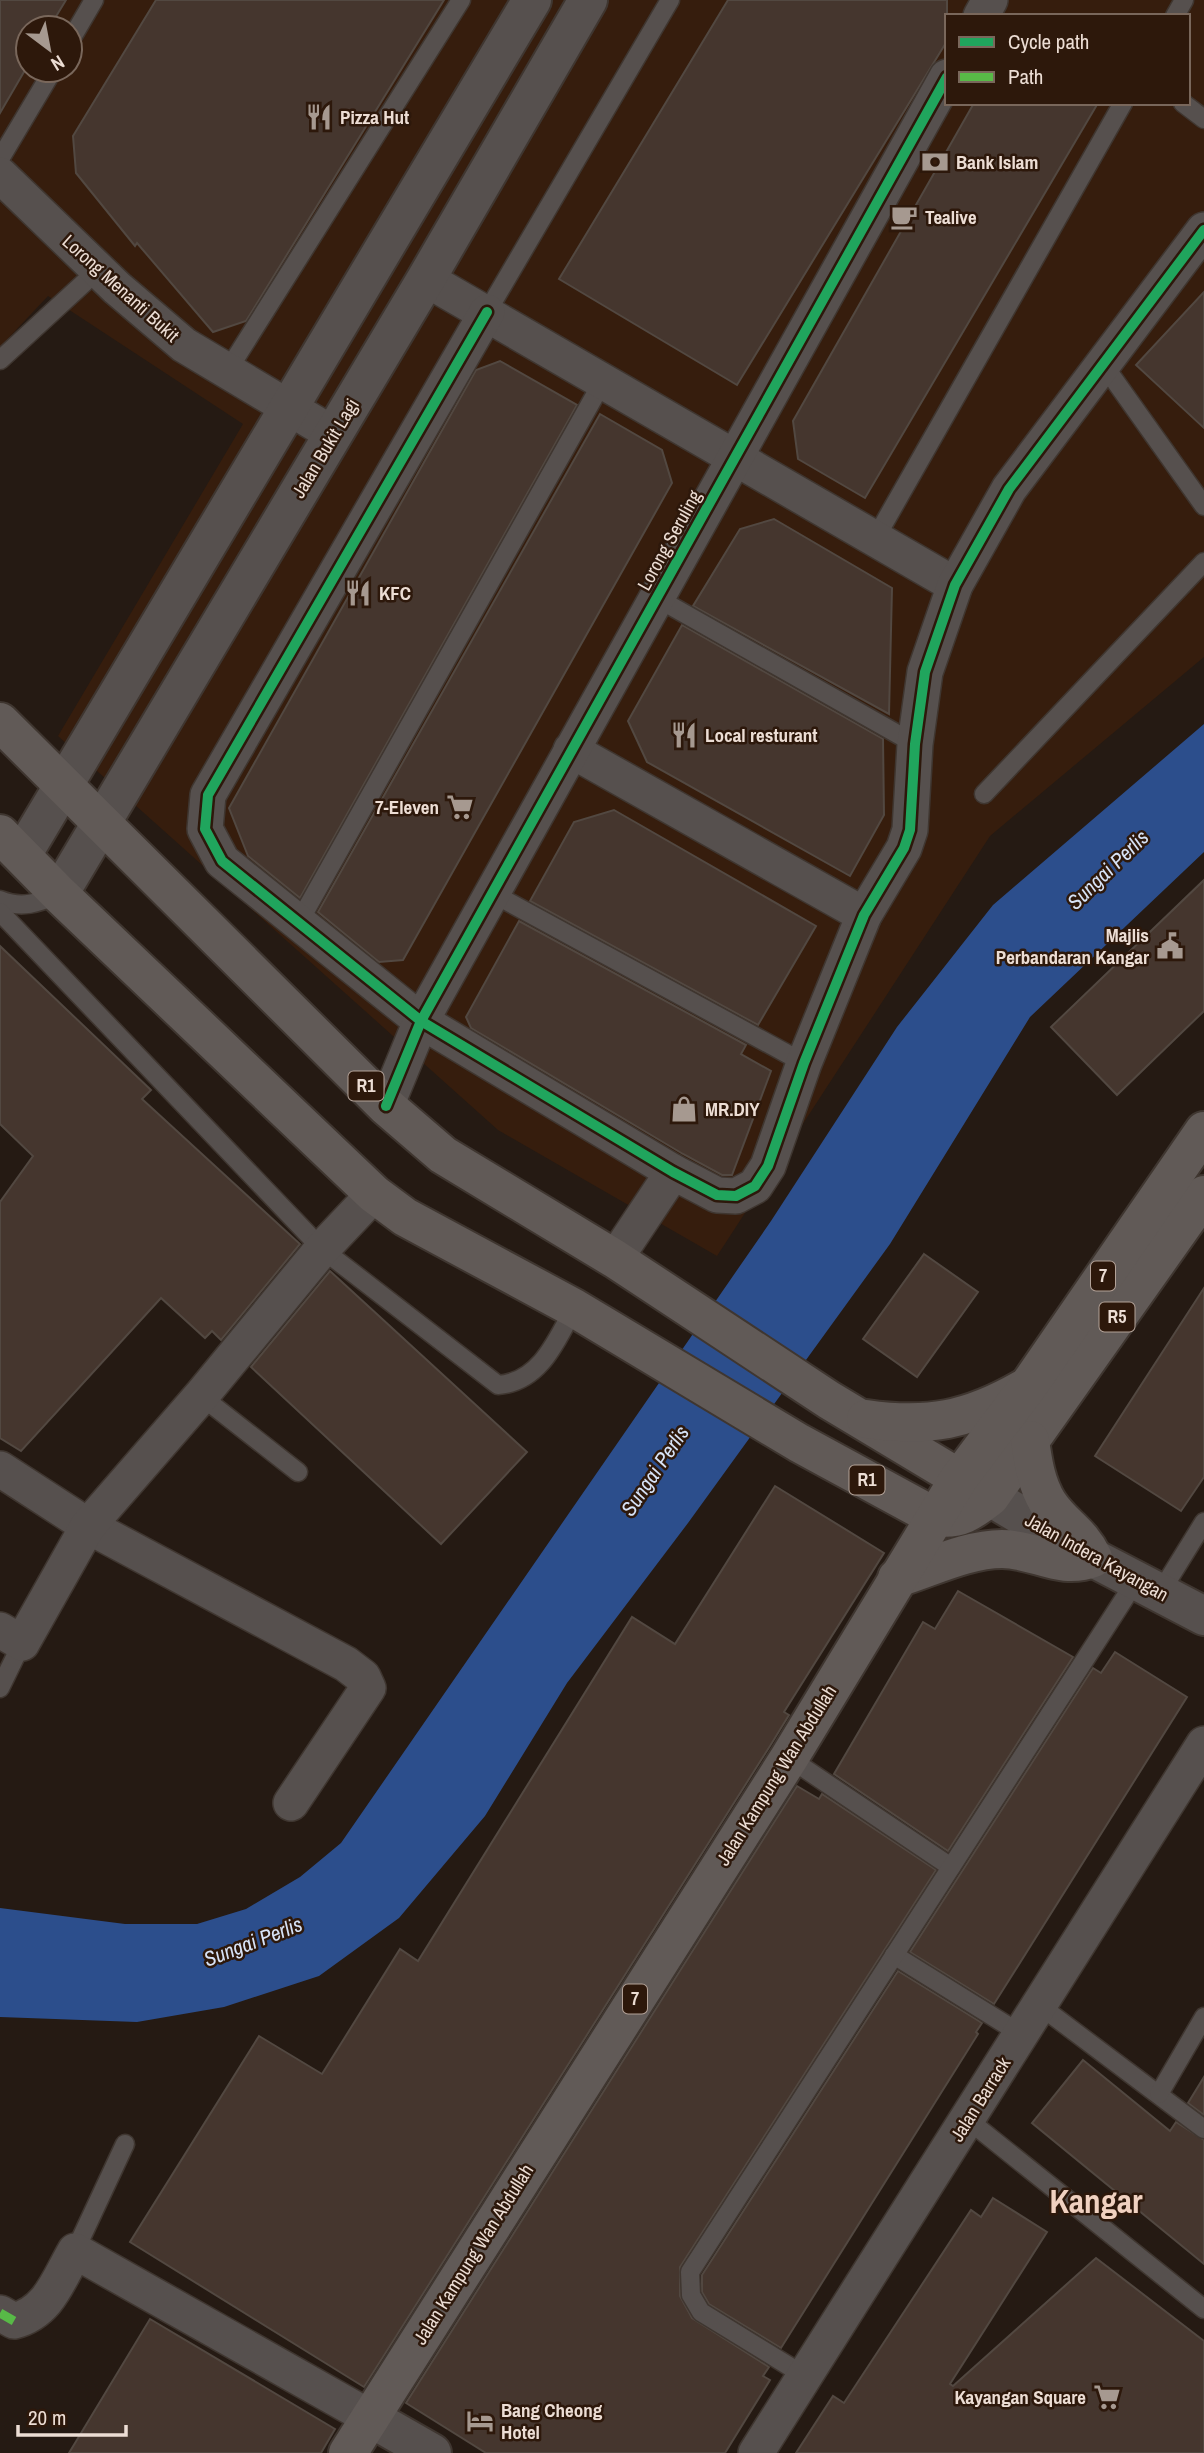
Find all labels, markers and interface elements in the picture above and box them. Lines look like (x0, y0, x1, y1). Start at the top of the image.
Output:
north arrow (14, 14, 84, 84)
legend (945, 14, 1190, 105)
text: Cycle path (1008, 27, 1089, 56)
text: N (46, 49, 70, 77)
text: Path (1008, 62, 1043, 91)
restaurant icon: Pizza Hut (304, 102, 334, 132)
place label: Pizza Hut (340, 104, 409, 130)
bank icon: Bank Islam (920, 147, 950, 177)
place label: Bank Islam (956, 149, 1038, 175)
cafe icon: Tealive (889, 202, 919, 232)
place label: Tealive (925, 204, 977, 230)
street label: Lorong Menanti Bukit (57, 228, 186, 348)
street label: Jalan Bukit Lagi (285, 393, 365, 503)
street label: Lorong Seruling (631, 485, 707, 595)
restaurant icon: KFC (343, 578, 373, 608)
place label: KFC (379, 580, 411, 606)
restaurant icon: Local resturant (669, 720, 699, 750)
place label: Local resturant (705, 722, 818, 748)
supermarket icon: 7-Eleven (445, 792, 475, 822)
place label: 7-Eleven (375, 794, 439, 820)
water label: Sungai Perlis (1060, 823, 1155, 916)
place label: Majlis Perbandaran Kangar (996, 922, 1149, 970)
public building icon: Majlis Perbandaran Kangar (1155, 931, 1185, 961)
road number: R1 (348, 1072, 384, 1100)
shop icon: MR.DIY (669, 1094, 699, 1124)
place label: MR.DIY (705, 1096, 760, 1122)
road number: 7 (1091, 1261, 1115, 1290)
road number: R5 (1100, 1302, 1134, 1332)
water label: Sungai Perlis (614, 1419, 696, 1522)
road number: R1 (850, 1465, 884, 1494)
street label: Jalan Indera Kayangan (1021, 1507, 1173, 1607)
street label: Jalan Kampung Wan Abdullah (710, 1680, 842, 1870)
water label: Sungai Perlis (199, 1909, 307, 1974)
road number: 7 (623, 1984, 647, 2013)
street label: Jalan Barrack (944, 2052, 1016, 2146)
street label: Jalan Kampung Wan Abdullah (407, 2159, 539, 2349)
district label: Kangar (1049, 2179, 1143, 2223)
supermarket icon: Kayangan Square (1092, 2382, 1122, 2412)
place label: Kayangan Square (954, 2384, 1086, 2410)
scale bar (18, 2394, 126, 2438)
place label: Bang Cheong Hotel (501, 2397, 603, 2445)
text: 20 m (28, 2403, 66, 2432)
hotel icon: Bang Cheong Hotel (465, 2406, 495, 2436)

